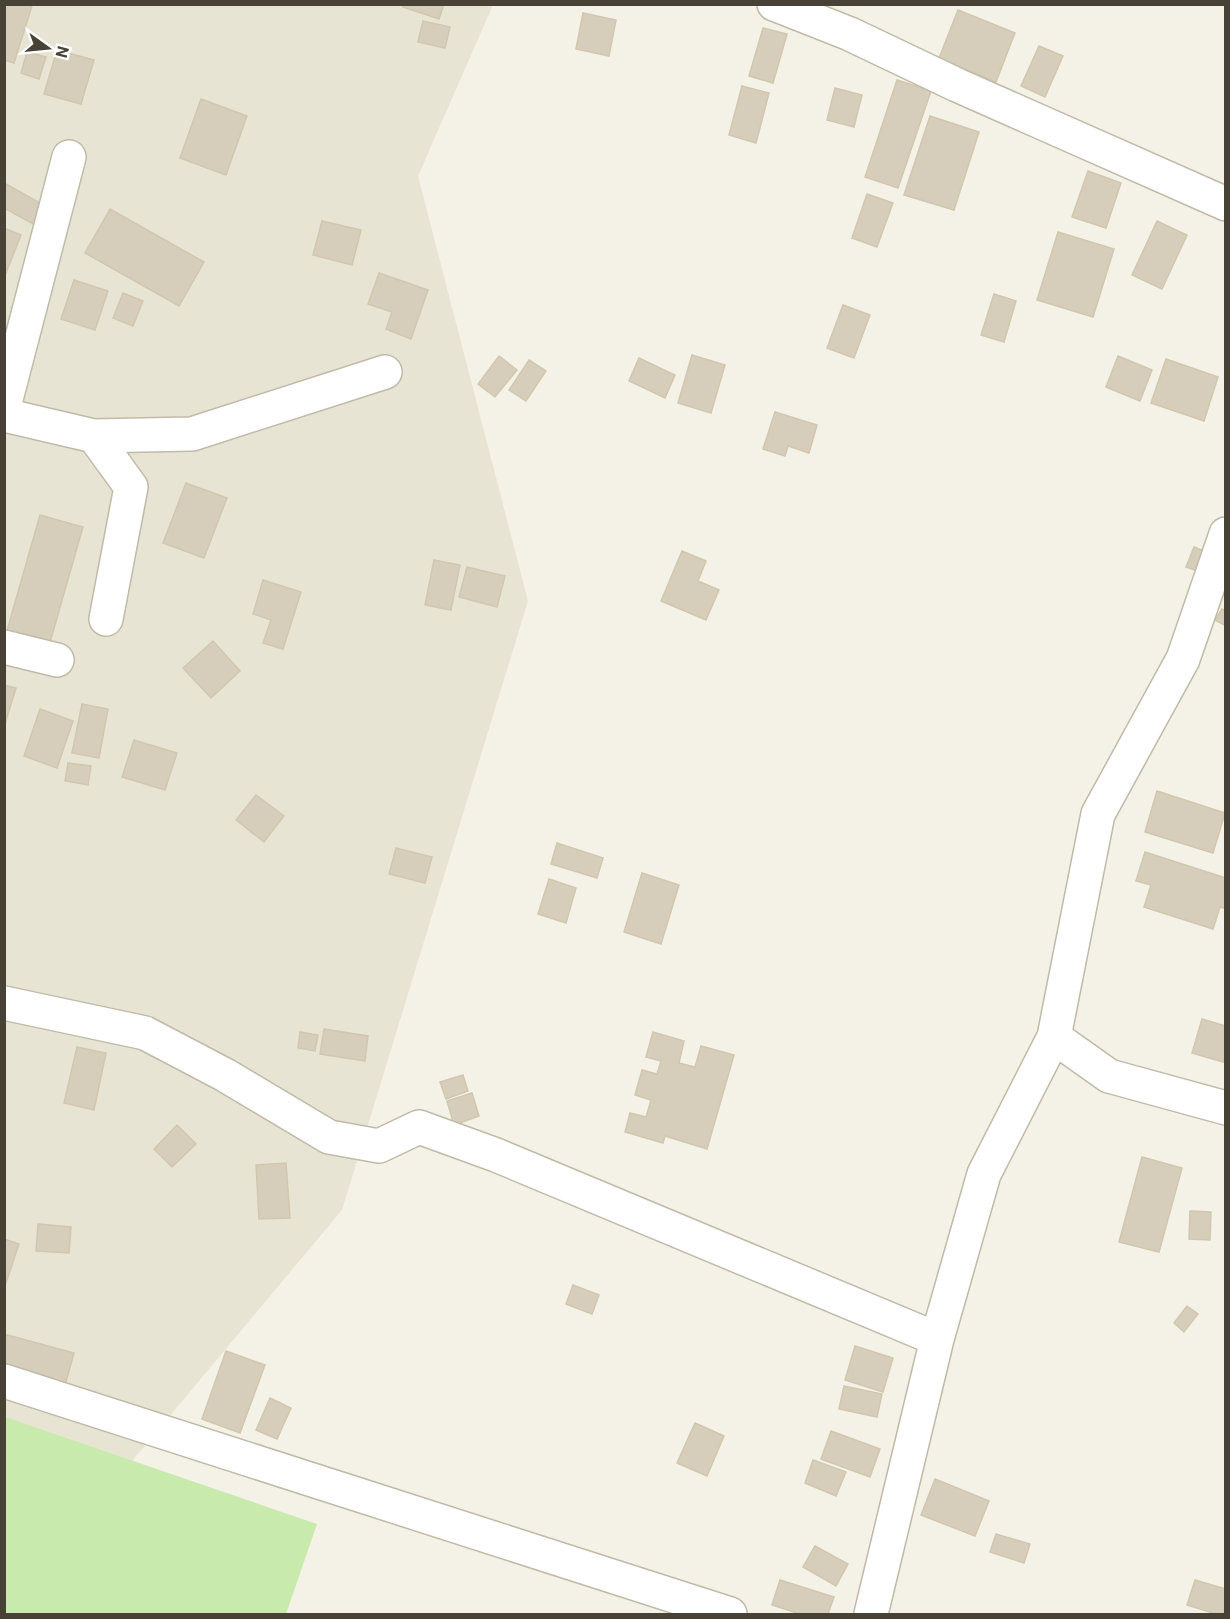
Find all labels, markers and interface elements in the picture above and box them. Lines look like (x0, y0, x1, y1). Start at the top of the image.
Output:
north arrow (18, 18, 78, 78)
text: N (51, 44, 73, 60)

